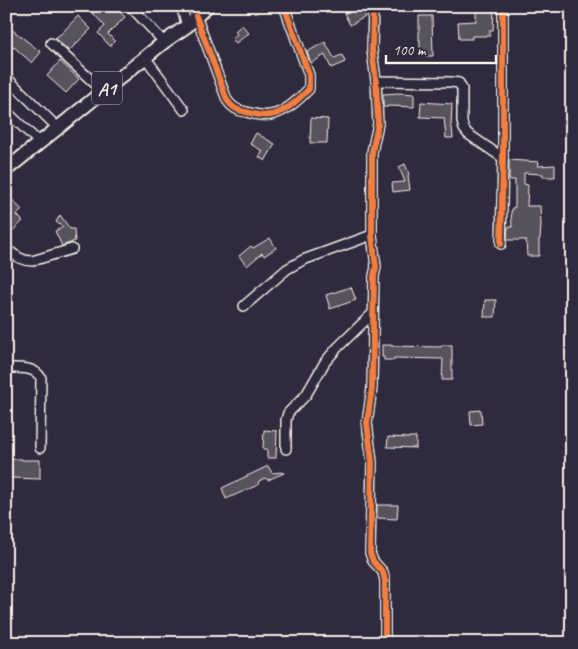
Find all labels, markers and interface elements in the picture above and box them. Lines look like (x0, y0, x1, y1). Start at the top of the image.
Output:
scale bar (386, 32, 496, 64)
text: 100 m (393, 41, 427, 60)
road number: A1 (92, 72, 122, 105)

